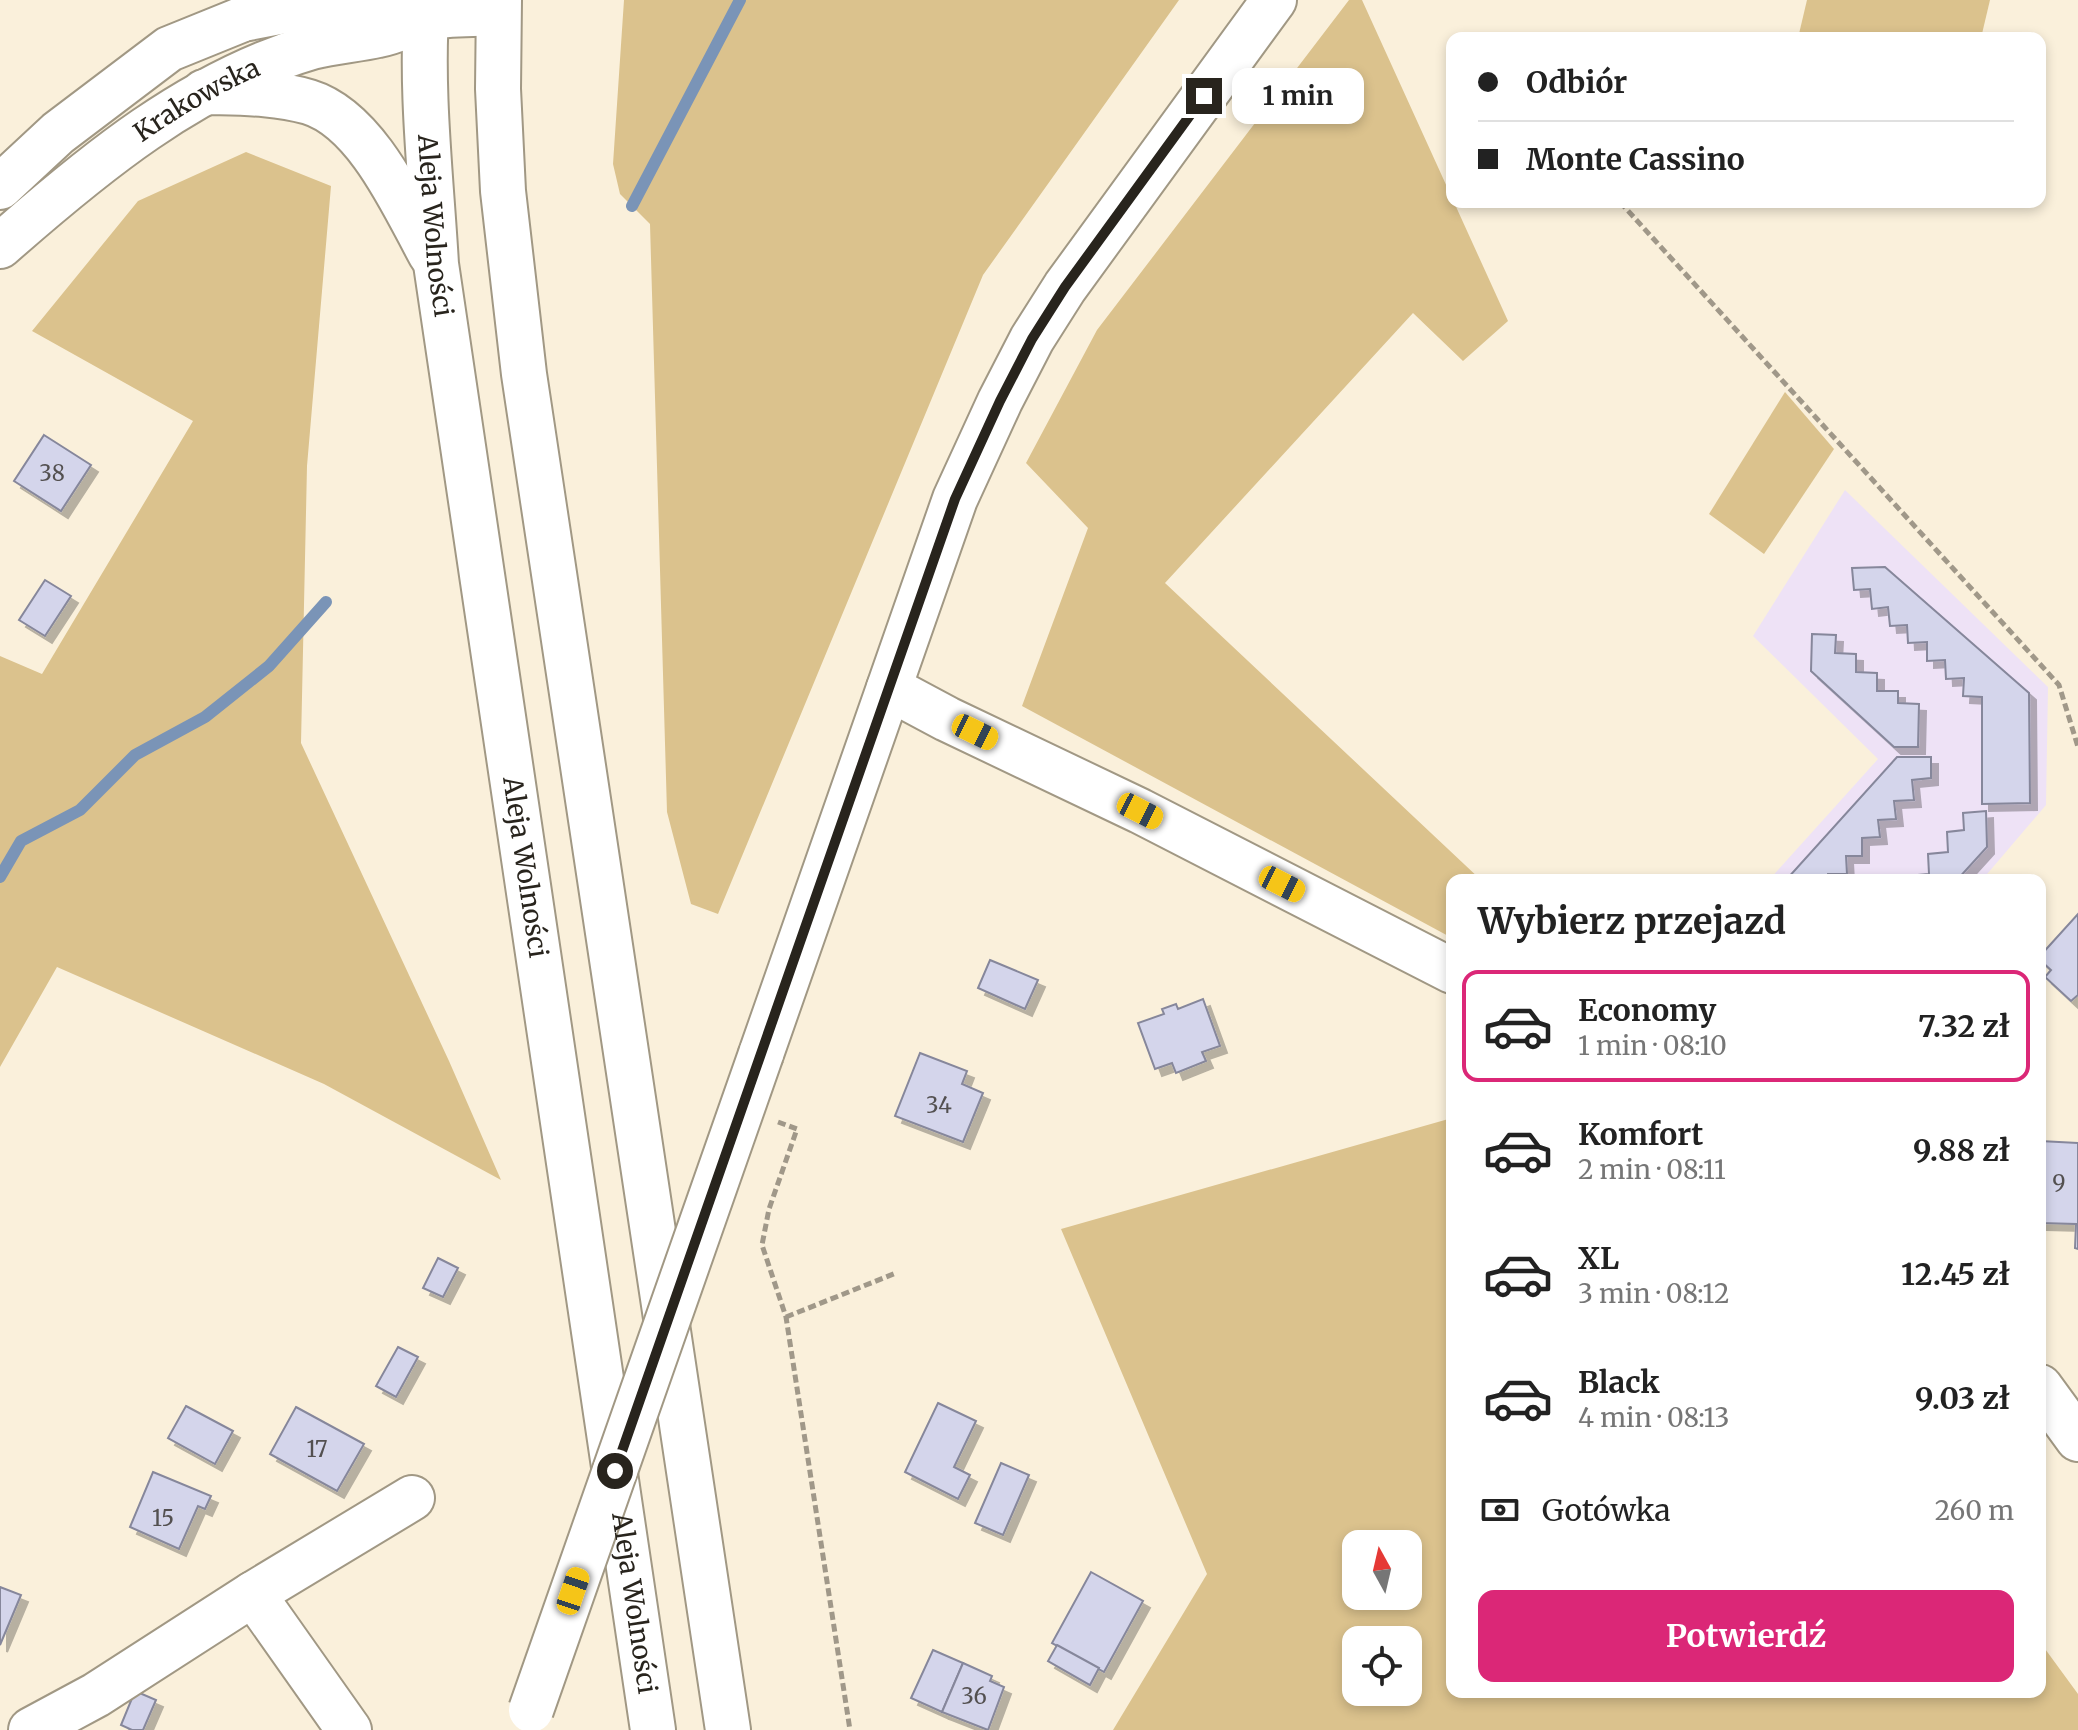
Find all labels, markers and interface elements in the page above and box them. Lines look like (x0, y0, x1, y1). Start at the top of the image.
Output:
street label: Krakowska (127, 51, 265, 148)
text: Odbiór (1526, 63, 1627, 101)
callout: 1 min (1232, 68, 1364, 124)
route end (1186, 78, 1222, 114)
text: 1 min (1263, 79, 1333, 112)
street label: Aleja Wolności (411, 132, 461, 319)
text: Monte Cassino (1526, 140, 1745, 178)
house number: 38 (39, 459, 65, 487)
car (948, 711, 1002, 753)
street label: Aleja Wolności (496, 773, 555, 960)
car (1113, 789, 1167, 833)
car (1255, 862, 1309, 906)
text: Wybierz przejazd (1478, 899, 1786, 944)
icon: car (1482, 990, 1554, 1062)
text: Economy (1578, 991, 1716, 1029)
text: 7.32 zł (1918, 1007, 2010, 1045)
text: 1 min · 08:10 (1578, 1029, 1727, 1062)
house number: 34 (926, 1091, 952, 1119)
icon: car (1482, 1114, 1554, 1186)
text: Komfort (1578, 1115, 1703, 1153)
text: 9.88 zł (1913, 1131, 2010, 1169)
text: 2 min · 08:11 (1578, 1153, 1726, 1186)
house number: 9 (2052, 1169, 2066, 1197)
icon: car (1482, 1238, 1554, 1310)
text: XL (1578, 1239, 1619, 1277)
text: 12.45 zł (1901, 1255, 2010, 1293)
text: 3 min · 08:12 (1578, 1277, 1729, 1310)
icon: car (1482, 1362, 1554, 1434)
text: Black (1578, 1363, 1660, 1401)
text: 9.03 zł (1915, 1379, 2010, 1417)
text: 4 min · 08:13 (1578, 1401, 1730, 1434)
house number: 17 (306, 1435, 328, 1463)
route start (597, 1453, 633, 1489)
icon: cash (1478, 1488, 1522, 1532)
text: Gotówka (1542, 1491, 1671, 1529)
text: 260 m (1935, 1494, 2014, 1527)
house number: 15 (152, 1504, 174, 1532)
street label: Aleja Wolności (605, 1509, 664, 1696)
north arrow (1342, 1530, 1422, 1610)
map controls (1342, 1530, 1422, 1706)
car (554, 1564, 592, 1618)
button: Potwierdź (1478, 1590, 2014, 1682)
button: locate (1342, 1626, 1422, 1706)
house number: 36 (961, 1682, 987, 1710)

